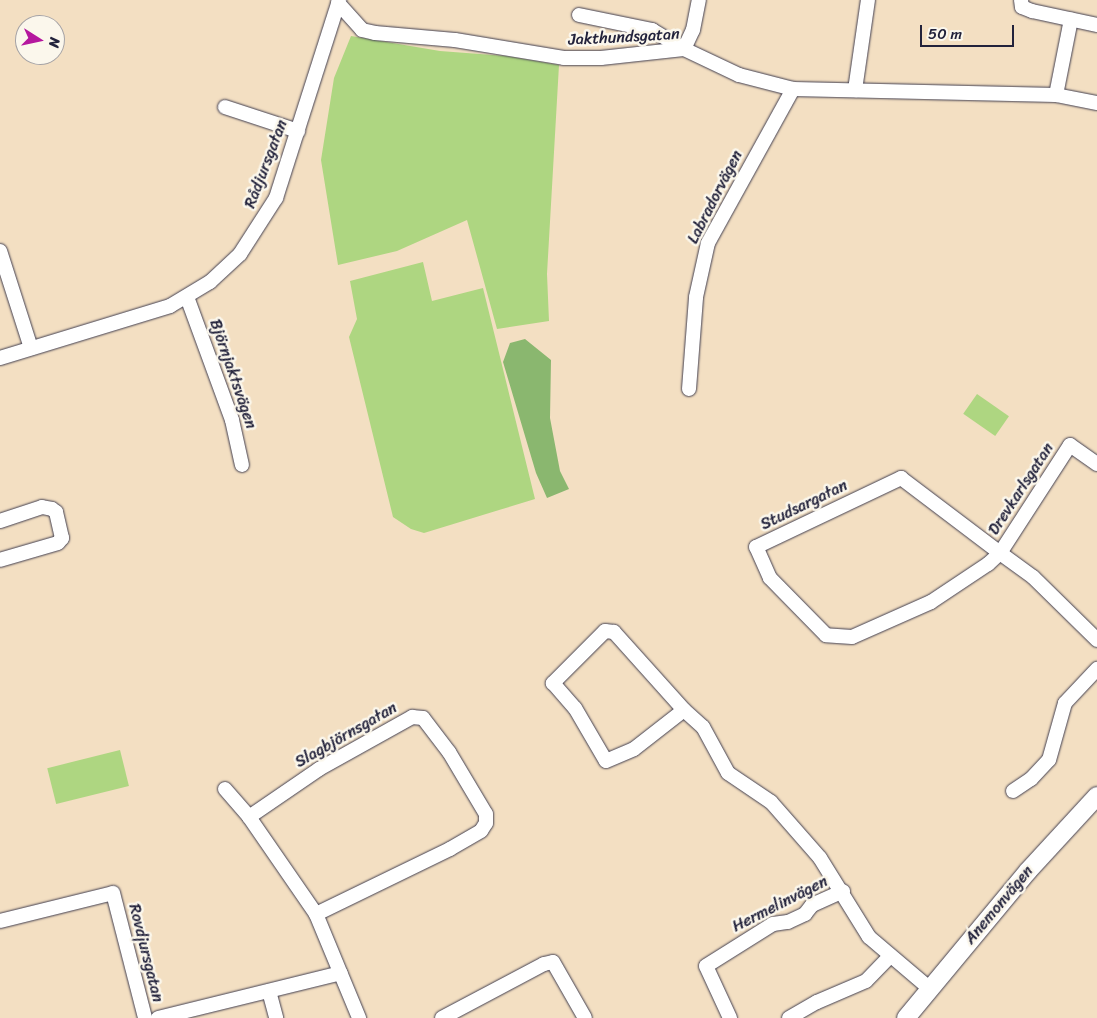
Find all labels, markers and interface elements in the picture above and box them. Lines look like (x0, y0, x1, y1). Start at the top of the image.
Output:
north arrow (15, 15, 65, 65)
scale bar (922, 15, 1016, 47)
text: 50 m (928, 21, 962, 47)
street label: Jakthundsgatan (568, 24, 680, 50)
text: N (41, 36, 67, 49)
street label: Rådjursgatan (240, 117, 292, 211)
street label: Labradorvägen (683, 147, 747, 247)
street label: Björnjaktsvägen (205, 317, 261, 431)
street label: Drevkarlsgatan (984, 439, 1058, 539)
street label: Studsargatan (757, 476, 851, 534)
street label: Slagbjörnsgatan (292, 698, 400, 772)
street label: Anemonvägen (961, 862, 1037, 948)
street label: Hermelinvägen (729, 872, 831, 936)
street label: Rovdjursgatan (125, 902, 167, 1004)

